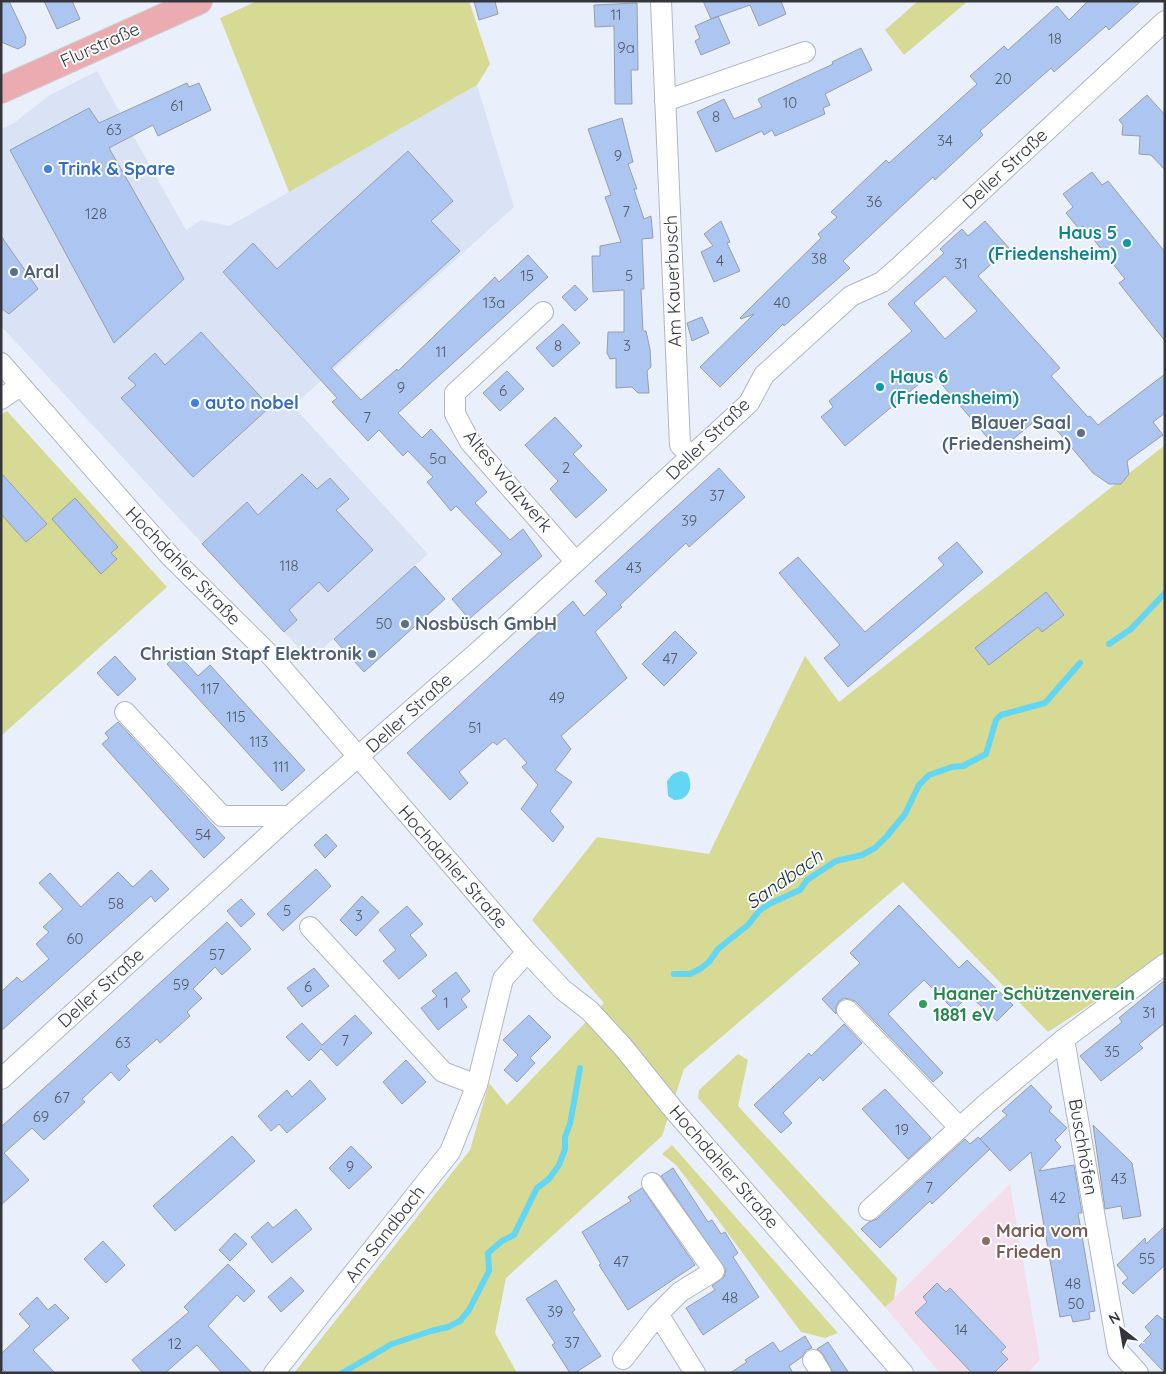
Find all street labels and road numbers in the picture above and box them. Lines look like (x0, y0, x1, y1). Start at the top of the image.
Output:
street label: Flurstraße (56, 17, 143, 72)
street label: Deller Straße (957, 123, 1052, 214)
street label: Am Kauerbusch (659, 214, 686, 348)
street label: Deller Straße (661, 393, 755, 485)
street label: Altes Walzwerk (459, 425, 558, 536)
street label: Hochdahler Straße (121, 501, 246, 630)
street label: Deller Straße (361, 668, 457, 757)
street label: Hochdahler Straße (393, 800, 513, 933)
street label: Deller Straße (53, 943, 149, 1032)
street label: Buschhöfen (1064, 1097, 1103, 1197)
street label: Hochdahler Straße (664, 1100, 784, 1233)
street label: Am Sandbach (340, 1181, 430, 1287)

